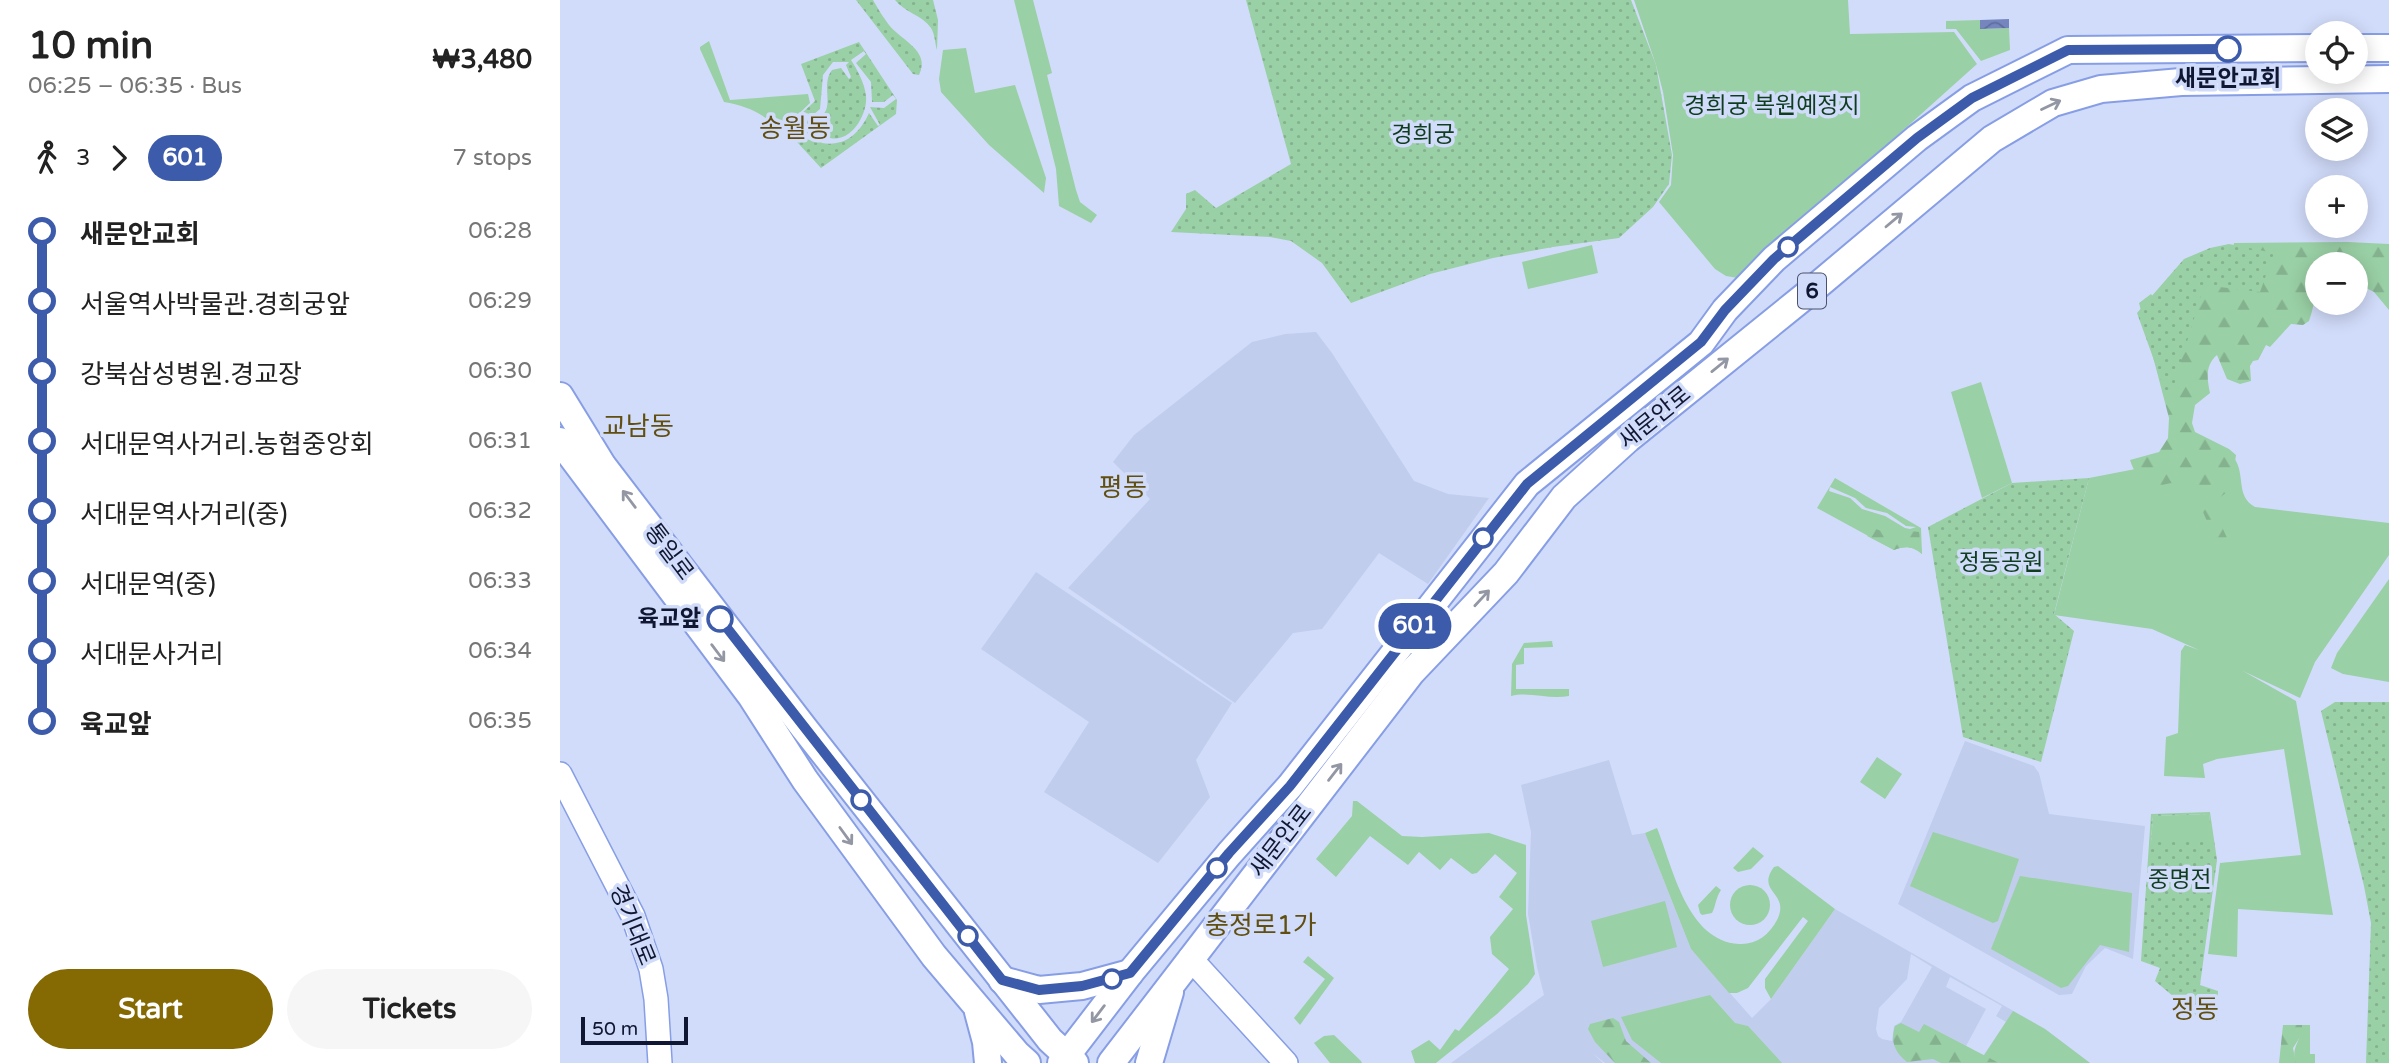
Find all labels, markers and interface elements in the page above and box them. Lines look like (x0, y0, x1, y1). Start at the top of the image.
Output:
map controls (2305, 21, 2368, 315)
button: locate (2305, 21, 2368, 84)
text: 10 min (28, 23, 153, 69)
marker: 새문안교회 (2215, 36, 2241, 62)
text: ₩3,480 (432, 44, 532, 75)
place label: 새문안교회 (2175, 65, 2281, 93)
text: 06:25 – 06:35 · Bus (28, 72, 242, 100)
park label: 경희궁 복원예정지 (1684, 92, 1860, 120)
one-way arrow (2040, 98, 2061, 112)
button: layers (2305, 98, 2368, 161)
district label: 송월동 (759, 113, 831, 144)
park label: 경희궁 (1391, 121, 1455, 149)
icon: walk (28, 139, 66, 177)
icon: forward (100, 139, 138, 177)
text: 601 (162, 143, 208, 172)
text: 3 (76, 144, 90, 172)
text: 7 stops (452, 144, 532, 172)
button: + (2305, 175, 2368, 238)
one-way arrow (1885, 212, 1903, 228)
text: 06:28 (468, 217, 532, 245)
text: 새문안교회 (80, 219, 200, 250)
unlabelled marker (1778, 237, 1798, 257)
button: − (2305, 252, 2368, 315)
road number: 6 (1798, 274, 1826, 308)
text: 06:29 (468, 287, 532, 315)
text: 서울역사박물관.경희궁앞 (80, 289, 350, 320)
text: 06:30 (468, 357, 532, 385)
one-way arrow (1710, 358, 1728, 373)
text: 강북삼성병원.경교장 (80, 359, 302, 390)
street label: 새문안로 (1613, 380, 1697, 456)
district label: 교남동 (602, 411, 674, 442)
text: 06:31 (468, 427, 532, 455)
text: 서대문역사거리.농협중앙회 (80, 429, 374, 460)
district label: 평동 (1099, 472, 1147, 503)
one-way arrow (621, 491, 636, 509)
text: 06:32 (468, 497, 532, 525)
text: 서대문역사거리(중) (80, 499, 288, 530)
street label: 통일로 (639, 518, 699, 586)
unlabelled marker (1473, 528, 1493, 548)
park label: 정동공원 (1959, 549, 2043, 577)
text: 06:33 (468, 567, 532, 595)
text: 서대문역(중) (80, 569, 216, 600)
one-way arrow (1474, 589, 1490, 607)
line badge: 601 (1375, 603, 1455, 649)
place label: 육교앞 (638, 605, 701, 633)
marker: 육교앞 (707, 606, 733, 632)
text: 601 (1392, 611, 1438, 640)
text: 06:34 (468, 637, 532, 665)
text: 서대문사거리 (80, 639, 224, 670)
one-way arrow (710, 643, 725, 662)
text: 06:35 (468, 707, 532, 735)
text: 육교앞 (80, 709, 152, 740)
one-way arrow (1328, 763, 1343, 781)
unlabelled marker (851, 790, 871, 810)
street label: 새문안로 (1244, 799, 1318, 883)
one-way arrow (838, 826, 853, 845)
unlabelled marker (1207, 858, 1227, 878)
park label: 중명전 (2148, 866, 2212, 894)
street label: 경기대로 (603, 881, 661, 969)
district label: 충정로1가 (1205, 910, 1317, 941)
unlabelled marker (958, 926, 978, 946)
button: Start (28, 969, 273, 1049)
button: Tickets (287, 969, 532, 1049)
unlabelled marker (1102, 969, 1122, 989)
district label: 정동 (2171, 994, 2219, 1025)
one-way arrow (1091, 1004, 1106, 1023)
scale bar (581, 1014, 688, 1046)
text: 50 m (592, 1018, 638, 1040)

